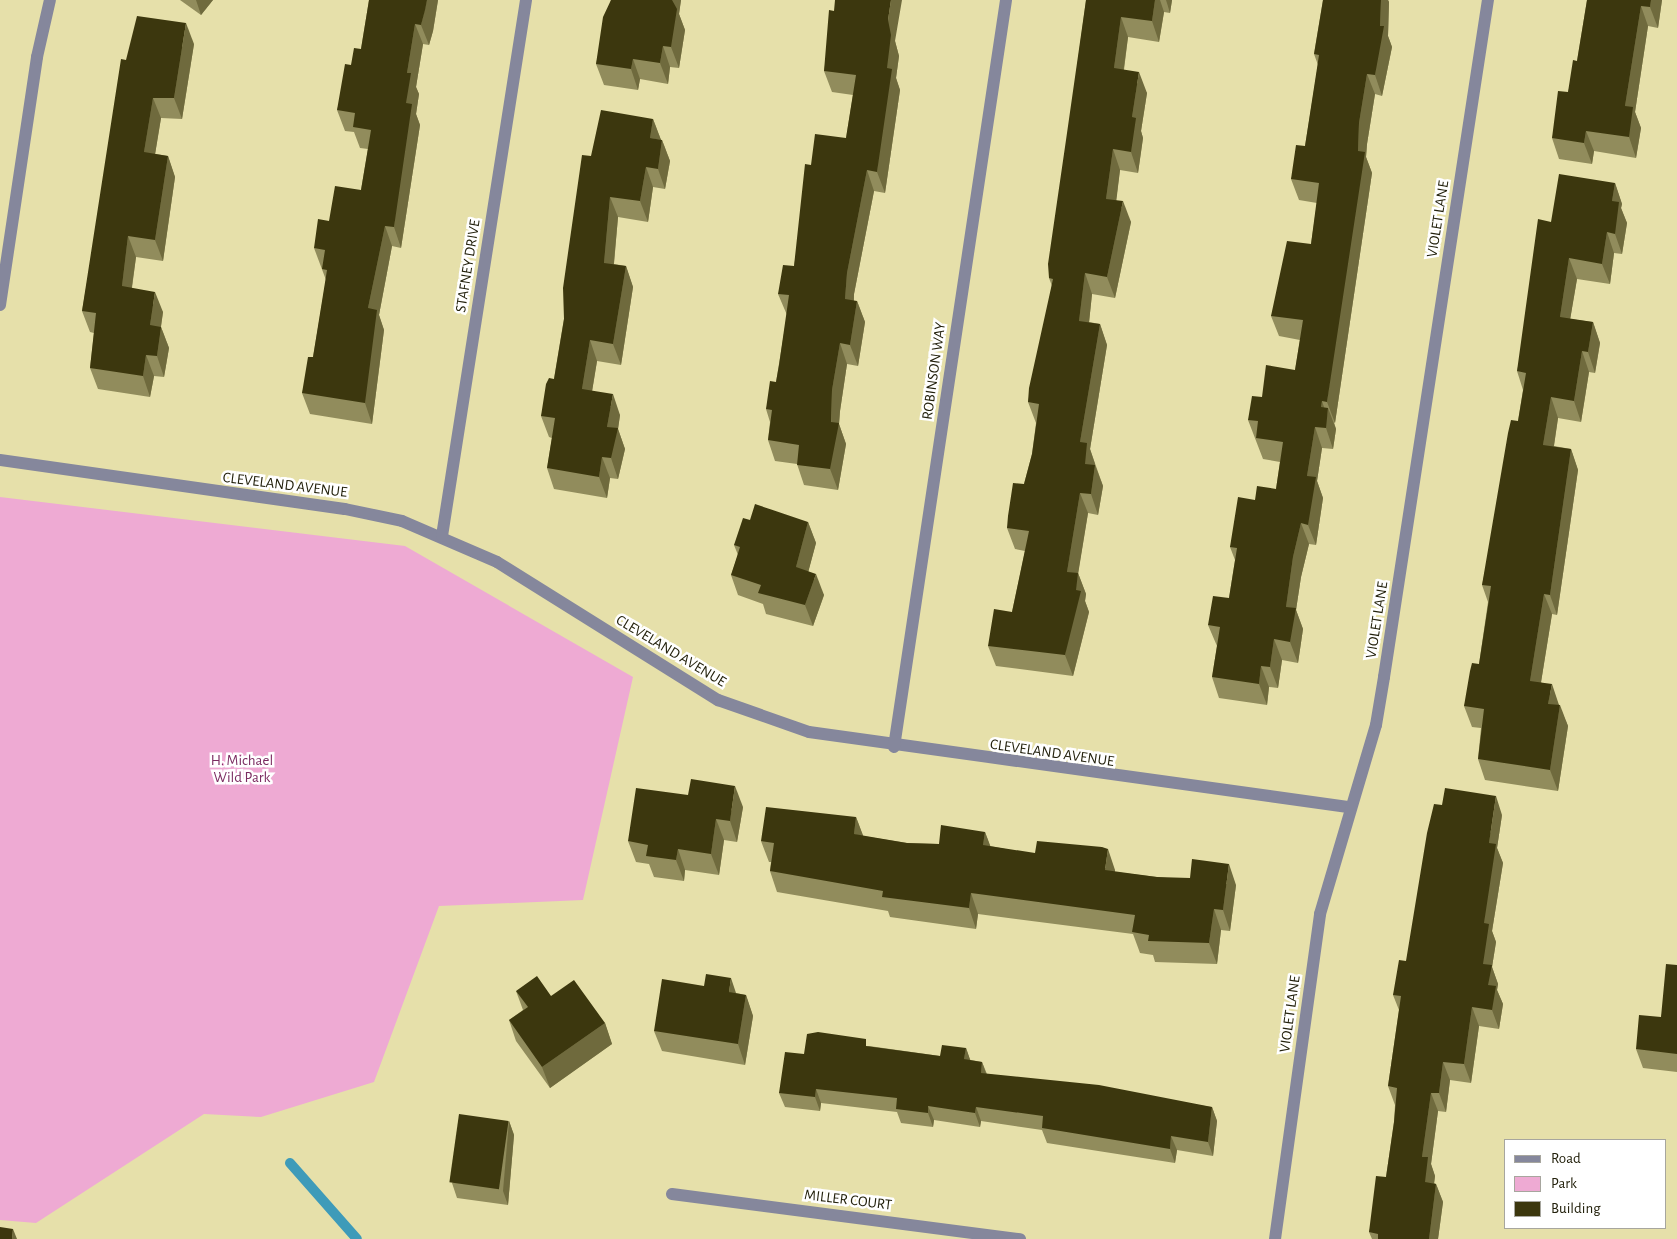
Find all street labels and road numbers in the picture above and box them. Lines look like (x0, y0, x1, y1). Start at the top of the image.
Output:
street label: VIOLET LANE (1423, 179, 1453, 259)
street label: STAFNEY DRIVE (452, 218, 484, 314)
street label: ROBINSON WAY (918, 321, 950, 421)
street label: CLEVELAND AVENUE (222, 468, 348, 502)
street label: VIOLET LANE (1362, 580, 1392, 660)
street label: CLEVELAND AVENUE (613, 611, 729, 691)
street label: CLEVELAND AVENUE (989, 735, 1115, 771)
street label: VIOLET LANE (1276, 974, 1304, 1054)
street label: MILLER COURT (803, 1186, 893, 1214)

